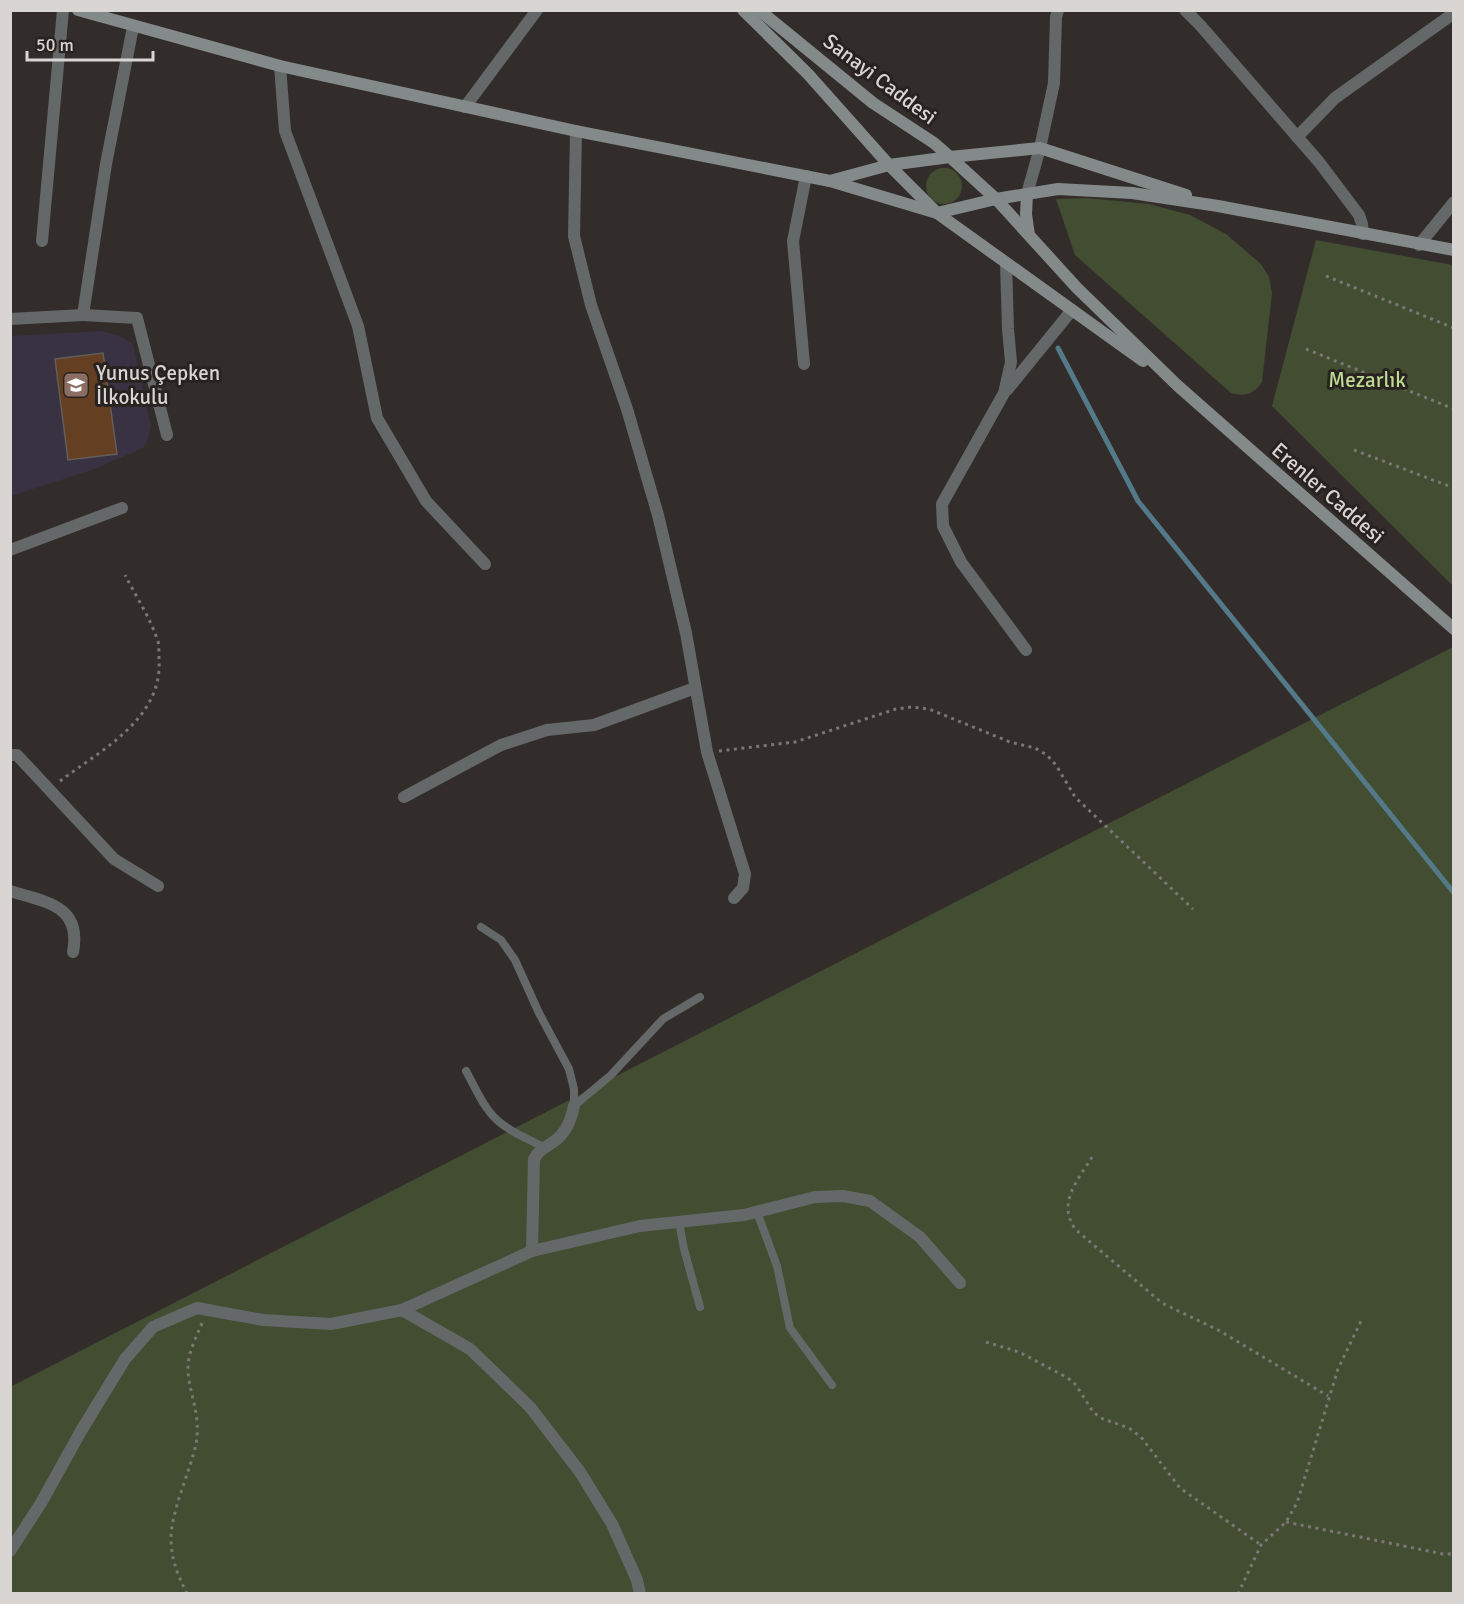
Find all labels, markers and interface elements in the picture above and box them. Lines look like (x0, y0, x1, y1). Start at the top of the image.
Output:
scale bar (27, 24, 153, 62)
street label: Sanayi Caddesi (818, 28, 942, 130)
text: 50 m (36, 34, 74, 56)
place label: Yunus Çepken İlkokulu (96, 360, 220, 410)
park label: Mezarlık (1328, 367, 1406, 393)
school or university icon: Yunus Çepken İlkokulu (61, 370, 91, 400)
street label: Erenler Caddesi (1266, 437, 1390, 549)

